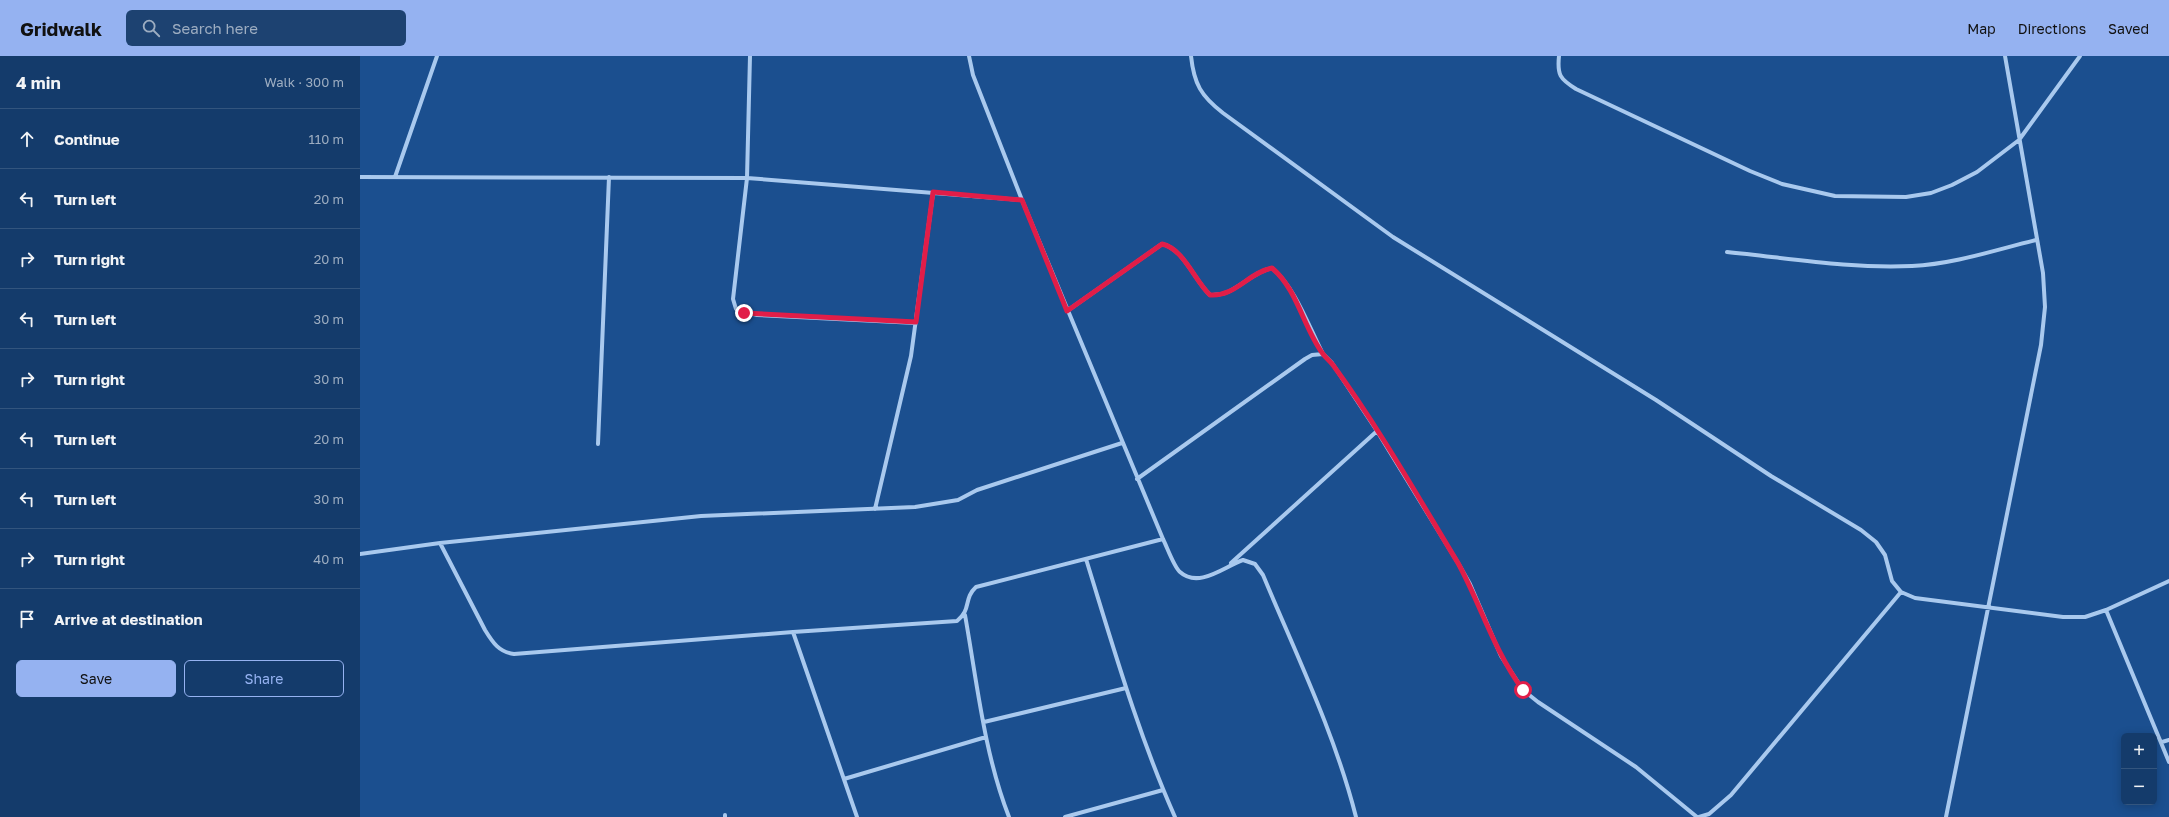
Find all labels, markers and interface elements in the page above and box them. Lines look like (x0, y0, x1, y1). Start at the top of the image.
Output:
search box (126, 10, 406, 46)
text: Gridwalk (20, 17, 102, 40)
icon: search (140, 17, 162, 39)
text: Search here (172, 19, 258, 37)
text: Map (1967, 20, 1996, 37)
text: Directions (2018, 20, 2086, 37)
text: Saved (2108, 20, 2149, 37)
text: 4 min (16, 72, 61, 93)
text: Walk · 300 m (264, 74, 344, 90)
icon: ahead (16, 128, 38, 150)
text: Continue (54, 130, 120, 148)
text: 110 m (309, 131, 344, 147)
icon: left (16, 188, 38, 210)
text: Turn left (54, 190, 116, 208)
text: 20 m (314, 191, 344, 207)
icon: right (16, 248, 38, 270)
text: Turn right (54, 250, 125, 268)
text: 20 m (314, 251, 344, 267)
route end (735, 304, 753, 322)
icon: left (16, 308, 38, 330)
text: Turn left (54, 310, 116, 328)
text: 30 m (314, 311, 344, 327)
icon: right (16, 368, 38, 390)
text: Turn right (54, 370, 125, 388)
text: 30 m (314, 371, 344, 387)
icon: left (16, 428, 38, 450)
text: Turn left (54, 430, 116, 448)
text: 20 m (314, 431, 344, 447)
icon: left (16, 488, 38, 510)
text: Turn left (54, 490, 116, 508)
text: 30 m (314, 491, 344, 507)
icon: right (16, 548, 38, 570)
text: Turn right (54, 550, 125, 568)
text: 40 m (313, 551, 344, 567)
icon: arrive (16, 608, 38, 630)
text: Arrive at destination (54, 610, 203, 628)
button: Save (16, 660, 176, 697)
button: Share (184, 660, 344, 697)
route start (1514, 681, 1532, 699)
map controls (2121, 733, 2157, 805)
button: + (2121, 733, 2157, 769)
button: − (2121, 769, 2157, 805)

